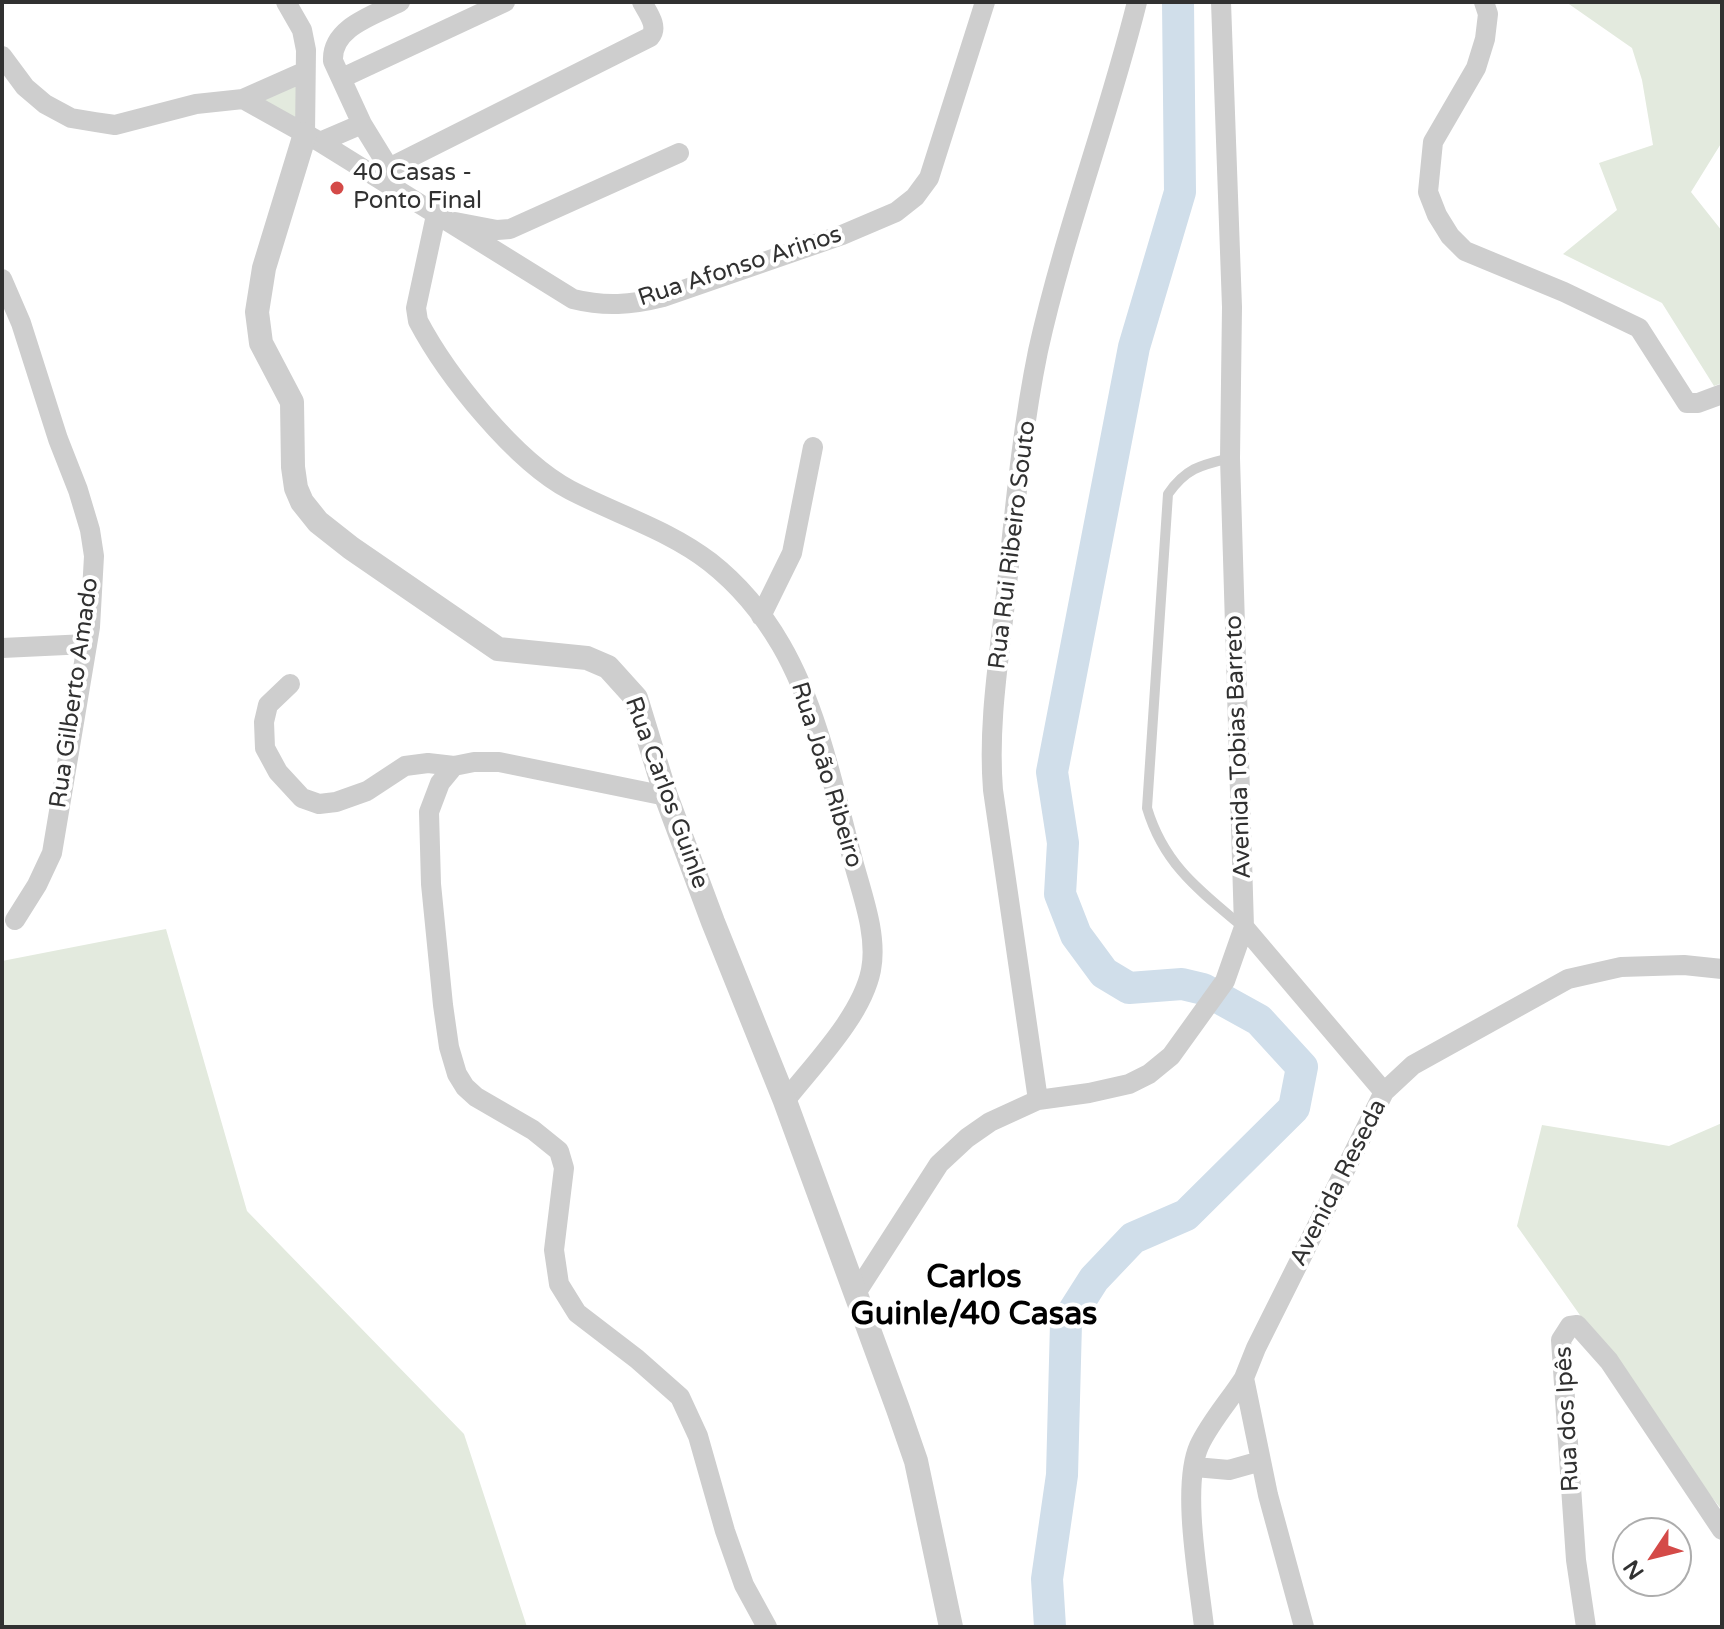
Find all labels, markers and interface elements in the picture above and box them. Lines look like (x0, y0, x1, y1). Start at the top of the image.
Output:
place label: 40 Casas - Ponto Final (353, 160, 482, 216)
marker: 40 Casas - Ponto Final (328, 179, 346, 197)
street label: Rua Afonso Arinos (634, 220, 846, 314)
street label: Rua Rui Ribeiro Souto (983, 419, 1043, 671)
street label: Rua Gilberto Amado (45, 576, 105, 810)
street label: Avenida Tobias Barreto (1220, 615, 1258, 879)
street label: Rua João Ribeiro (784, 679, 868, 871)
street label: Rua Carlos Guinle (618, 693, 714, 893)
street label: Avenida Reseda (1285, 1095, 1393, 1271)
district label: Carlos Guinle/40 Casas (851, 1260, 1097, 1335)
street label: Rua dos Ipês (1550, 1345, 1586, 1493)
north arrow (1612, 1517, 1692, 1597)
text: N (1618, 1555, 1650, 1584)

